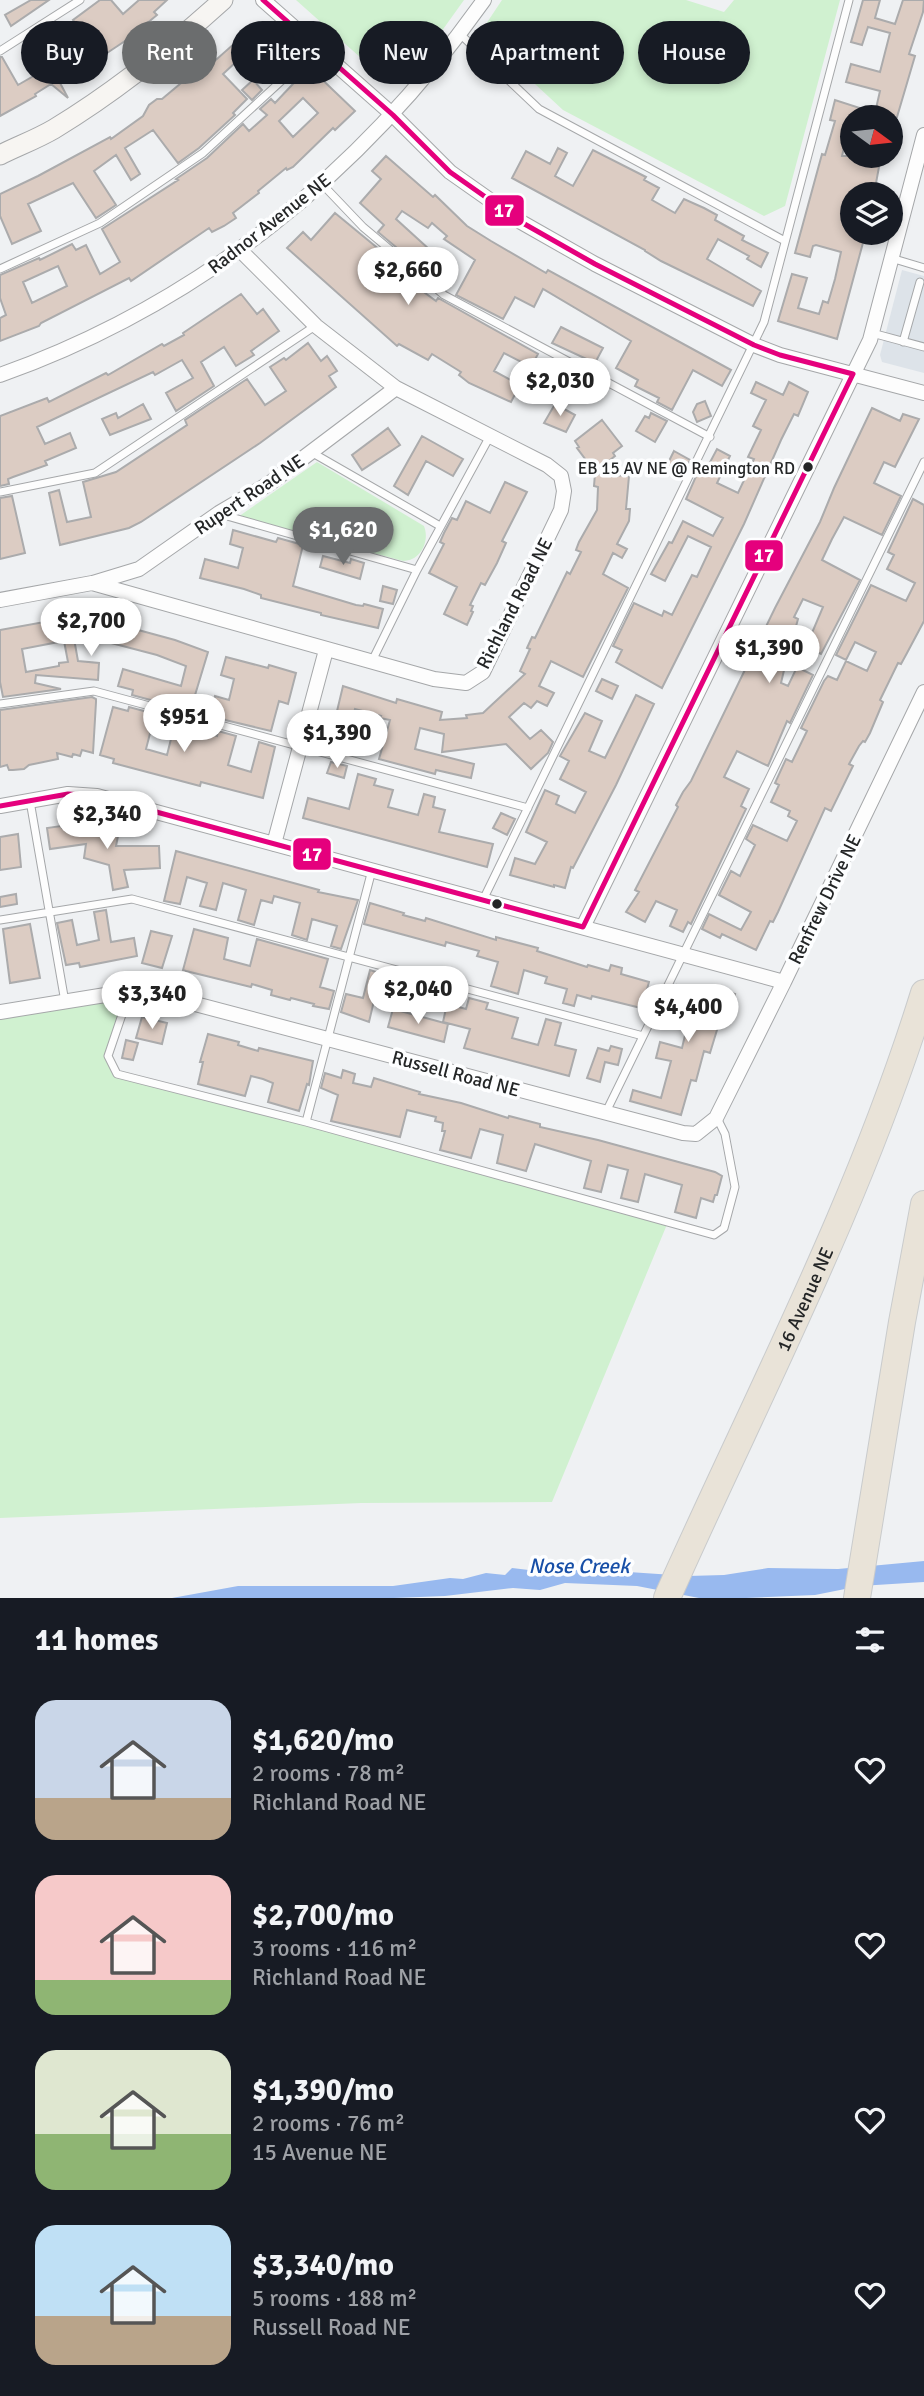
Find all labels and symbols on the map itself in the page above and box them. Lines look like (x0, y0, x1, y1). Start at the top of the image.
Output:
north arrow (840, 105, 903, 168)
street label: Radnor Avenue NE (203, 168, 336, 279)
line badge: 17 (484, 194, 525, 227)
text: 17 (494, 199, 514, 223)
pin: $2,660 (351, 247, 465, 307)
pin: $2,030 (503, 358, 617, 418)
street label: Rupert Road NE (190, 449, 309, 540)
place label: EB 15 AV NE @ Remington RD (578, 458, 795, 479)
marker: EB 15 AV NE @ Remington RD (801, 460, 815, 474)
pin: $1,620 (286, 508, 400, 567)
street label: Richland Road NE (471, 534, 558, 673)
line badge: 17 (744, 539, 784, 572)
text: 17 (754, 544, 774, 568)
pin: $2,700 (34, 598, 148, 658)
pin: $1,390 (712, 626, 826, 685)
pin: $951 (143, 694, 225, 754)
pin: $1,390 (280, 710, 394, 770)
pin: $2,340 (50, 792, 164, 851)
street label: Renfrew Drive NE (783, 830, 867, 968)
line badge: 17 (292, 837, 332, 871)
text: 17 (302, 843, 322, 867)
unlabelled marker (490, 897, 504, 911)
pin: $2,040 (361, 967, 475, 1026)
pin: $3,340 (95, 972, 209, 1031)
pin: $4,400 (631, 984, 745, 1044)
street label: Russell Road NE (389, 1045, 522, 1103)
street label: 16 Avenue NE (771, 1244, 839, 1356)
water label: Nose Creek (528, 1553, 632, 1579)

